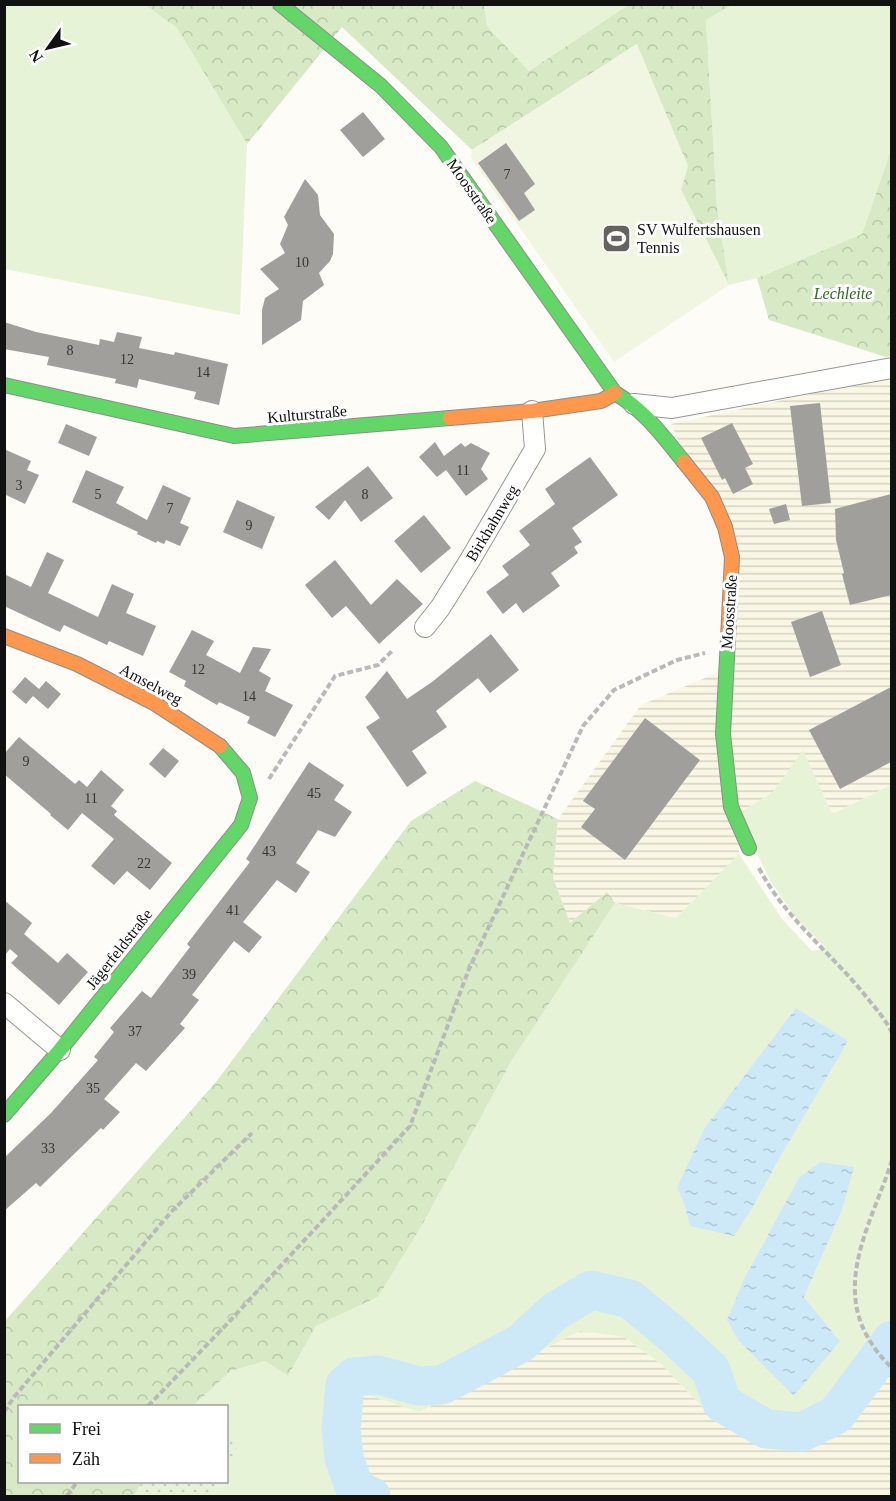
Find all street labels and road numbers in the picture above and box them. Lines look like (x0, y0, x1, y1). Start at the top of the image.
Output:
street label: Moosstraße (444, 156, 500, 226)
street label: Kulturstraße (266, 402, 348, 426)
street label: Birkhahnweg (463, 482, 522, 565)
street label: Moosstraße (718, 574, 740, 650)
street label: Amselweg (116, 660, 185, 708)
street label: Jägerfeldstraße (82, 906, 156, 993)

